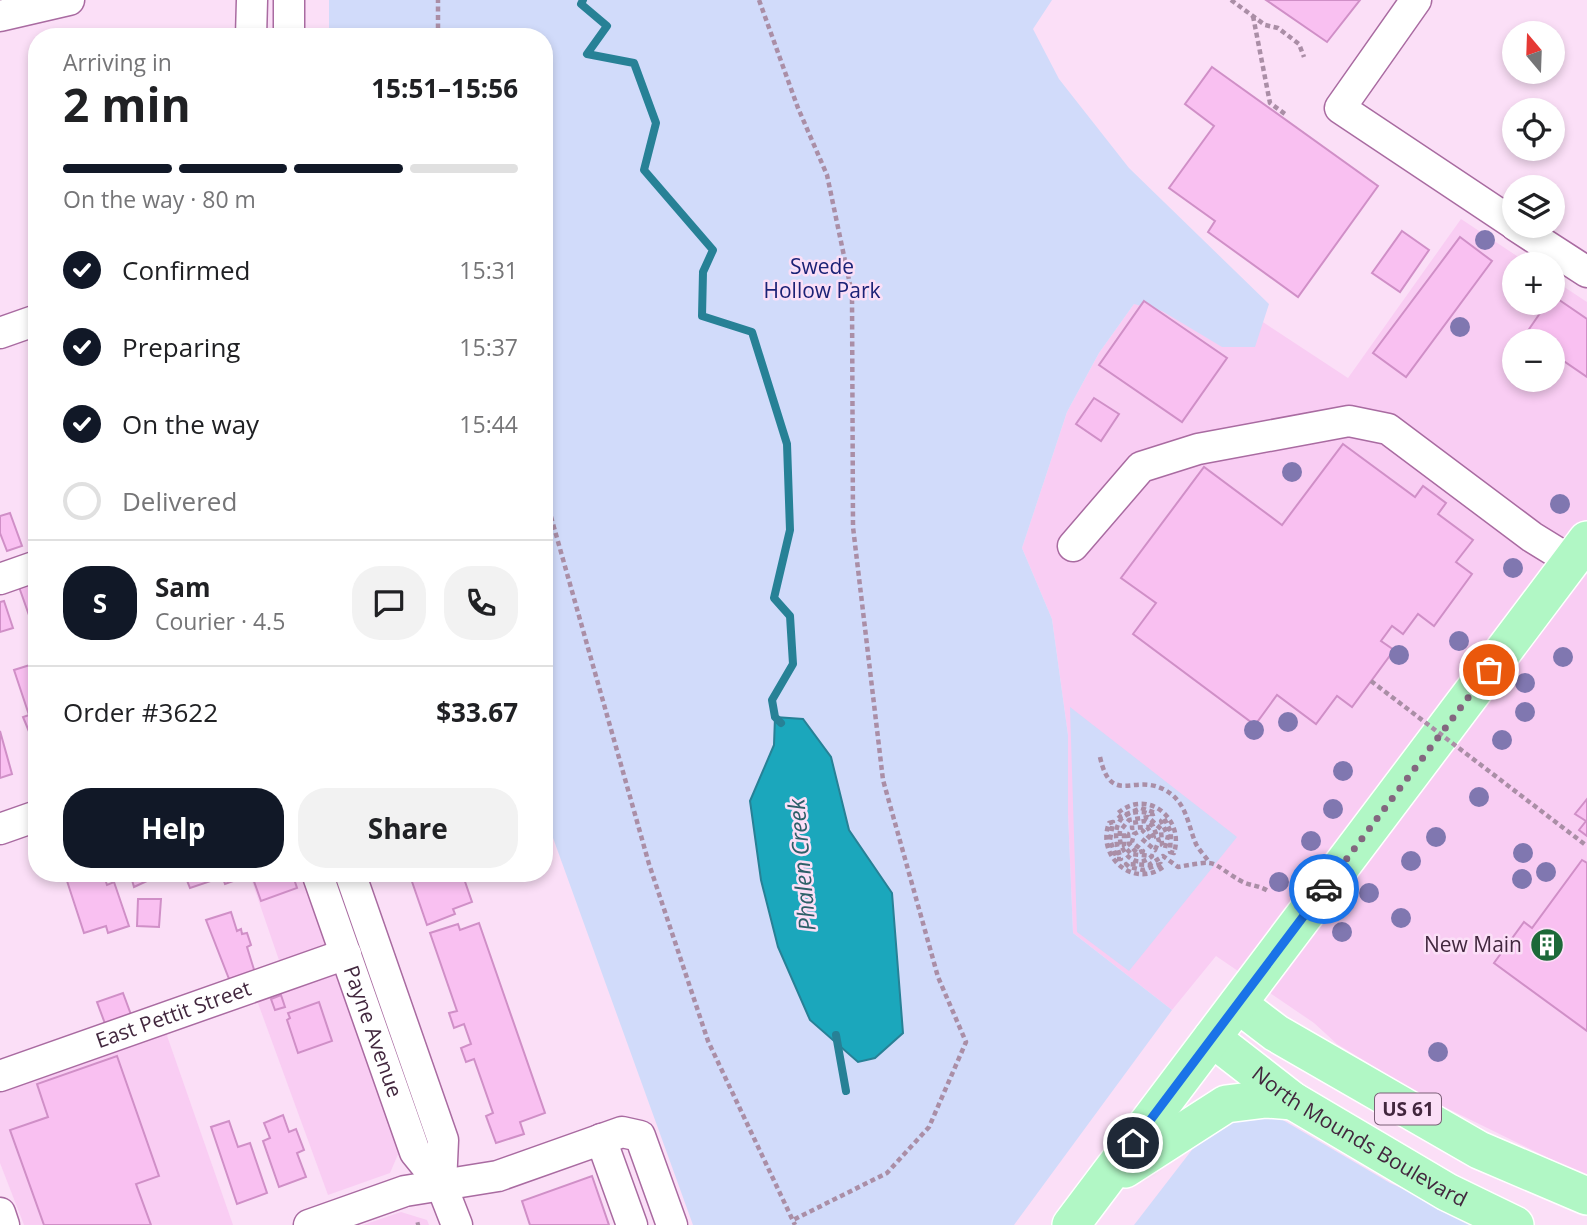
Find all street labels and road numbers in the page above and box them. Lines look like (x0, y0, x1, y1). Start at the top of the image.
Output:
street label: Payne Avenue (338, 961, 410, 1101)
street label: East Pettit Street (92, 974, 255, 1054)
street label: North Mounds Boulevard (1246, 1059, 1472, 1213)
road number: US 61 (1375, 1093, 1441, 1124)

